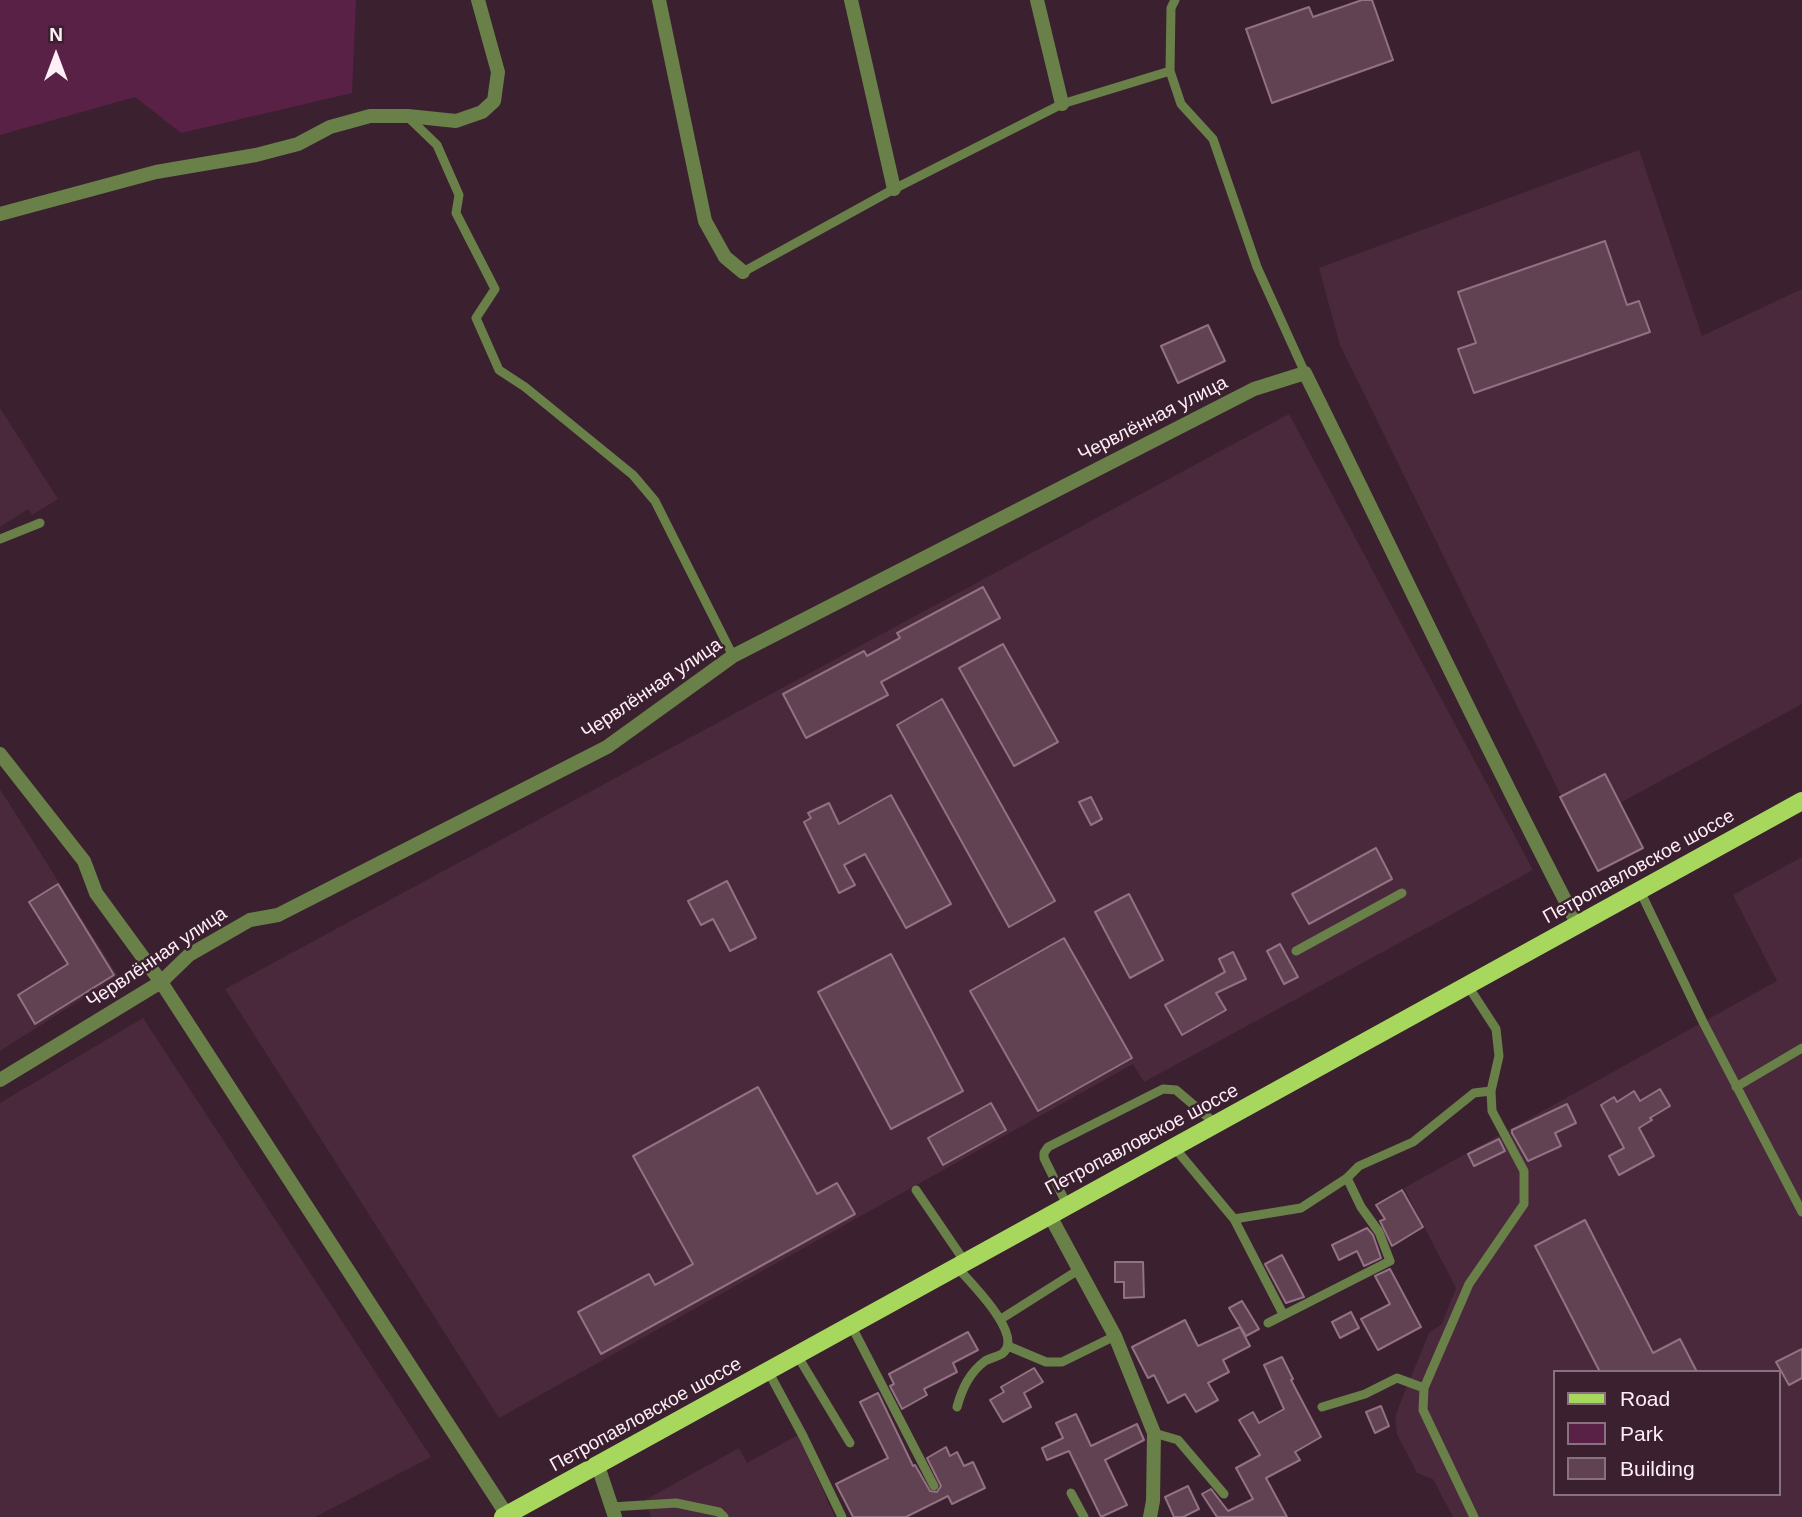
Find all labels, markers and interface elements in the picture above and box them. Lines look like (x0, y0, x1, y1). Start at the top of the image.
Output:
north arrow (21, 21, 91, 91)
text: N (49, 24, 63, 45)
street label: Червлённая улица (1075, 372, 1231, 466)
street label: Червлённая улица (577, 634, 727, 744)
street label: Петропавловское шоссе (1539, 805, 1739, 929)
street label: Червлённая улица (82, 903, 232, 1013)
street label: Петропавловское шоссе (1042, 1079, 1242, 1201)
street label: Петропавловское шоссе (546, 1353, 746, 1477)
legend (1554, 1370, 1781, 1496)
text: Road (1620, 1387, 1670, 1410)
text: Park (1620, 1422, 1663, 1445)
text: Building (1620, 1457, 1695, 1480)

